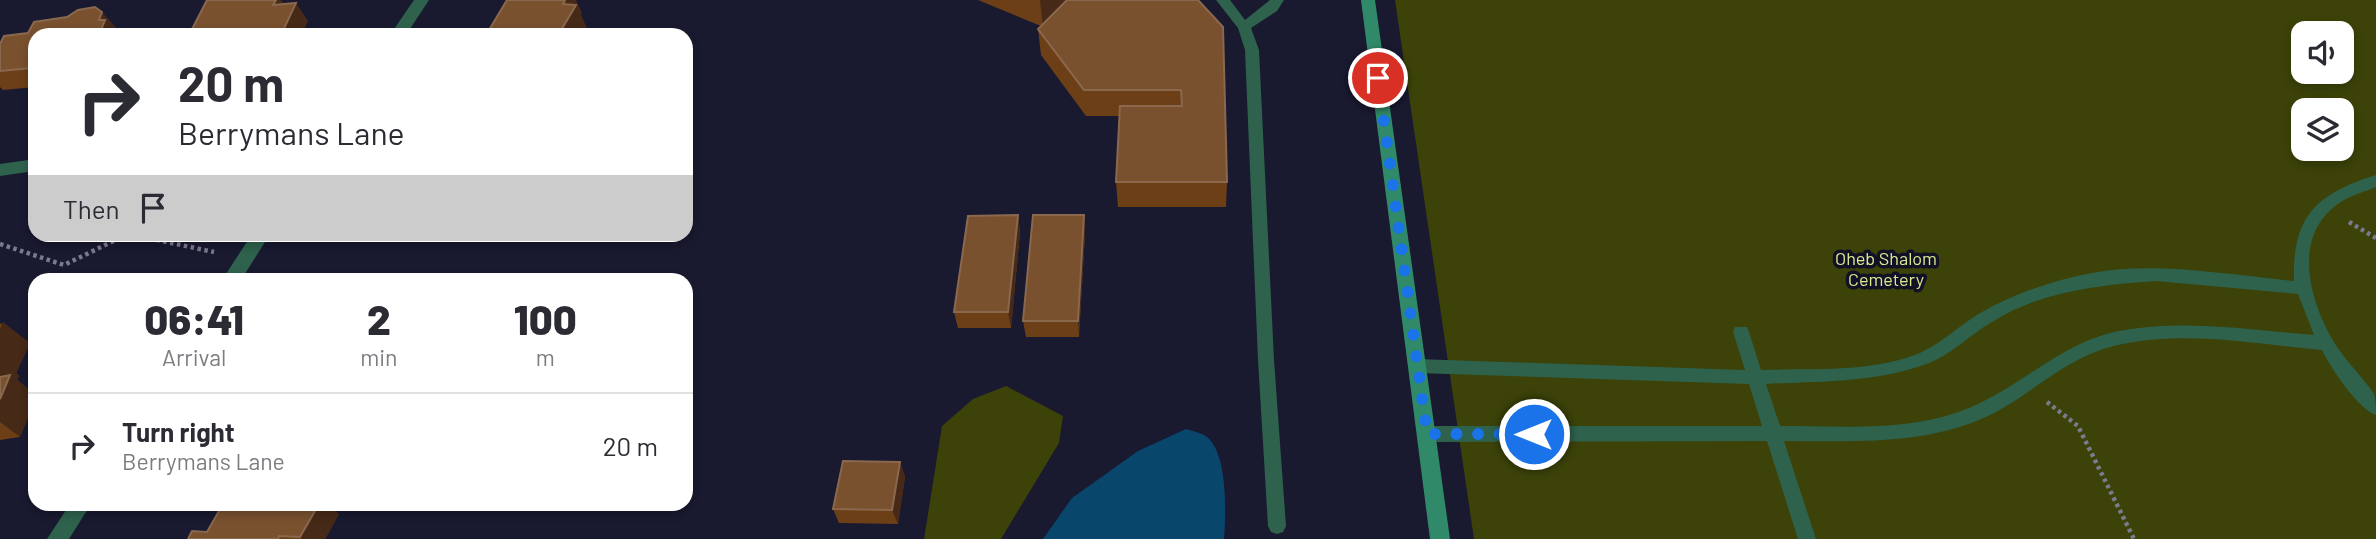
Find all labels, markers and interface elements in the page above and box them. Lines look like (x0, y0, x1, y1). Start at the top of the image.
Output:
map controls (2291, 21, 2354, 161)
button: sound (2291, 21, 2354, 84)
pin (1348, 48, 1408, 108)
text: 20 m (178, 53, 284, 112)
icon: right (63, 56, 154, 147)
icon: arrive (1359, 59, 1397, 97)
button: layers (2291, 98, 2354, 161)
text: Berrymans Lane (178, 113, 405, 151)
icon: arrive (134, 189, 172, 227)
text: Then (63, 193, 120, 224)
park label: Oheb Shalom Cemetery (1835, 247, 1937, 290)
text: 06:41 (144, 293, 244, 343)
text: 2 (367, 293, 391, 343)
text: 100 (514, 293, 577, 343)
text: Arrival (162, 343, 226, 371)
text: min (360, 343, 397, 371)
text: m (536, 343, 555, 371)
position arrow (1497, 397, 1571, 471)
text: Turn right (122, 416, 235, 447)
icon: right (63, 427, 101, 465)
text: 20 m (603, 430, 658, 461)
text: Berrymans Lane (122, 447, 285, 475)

